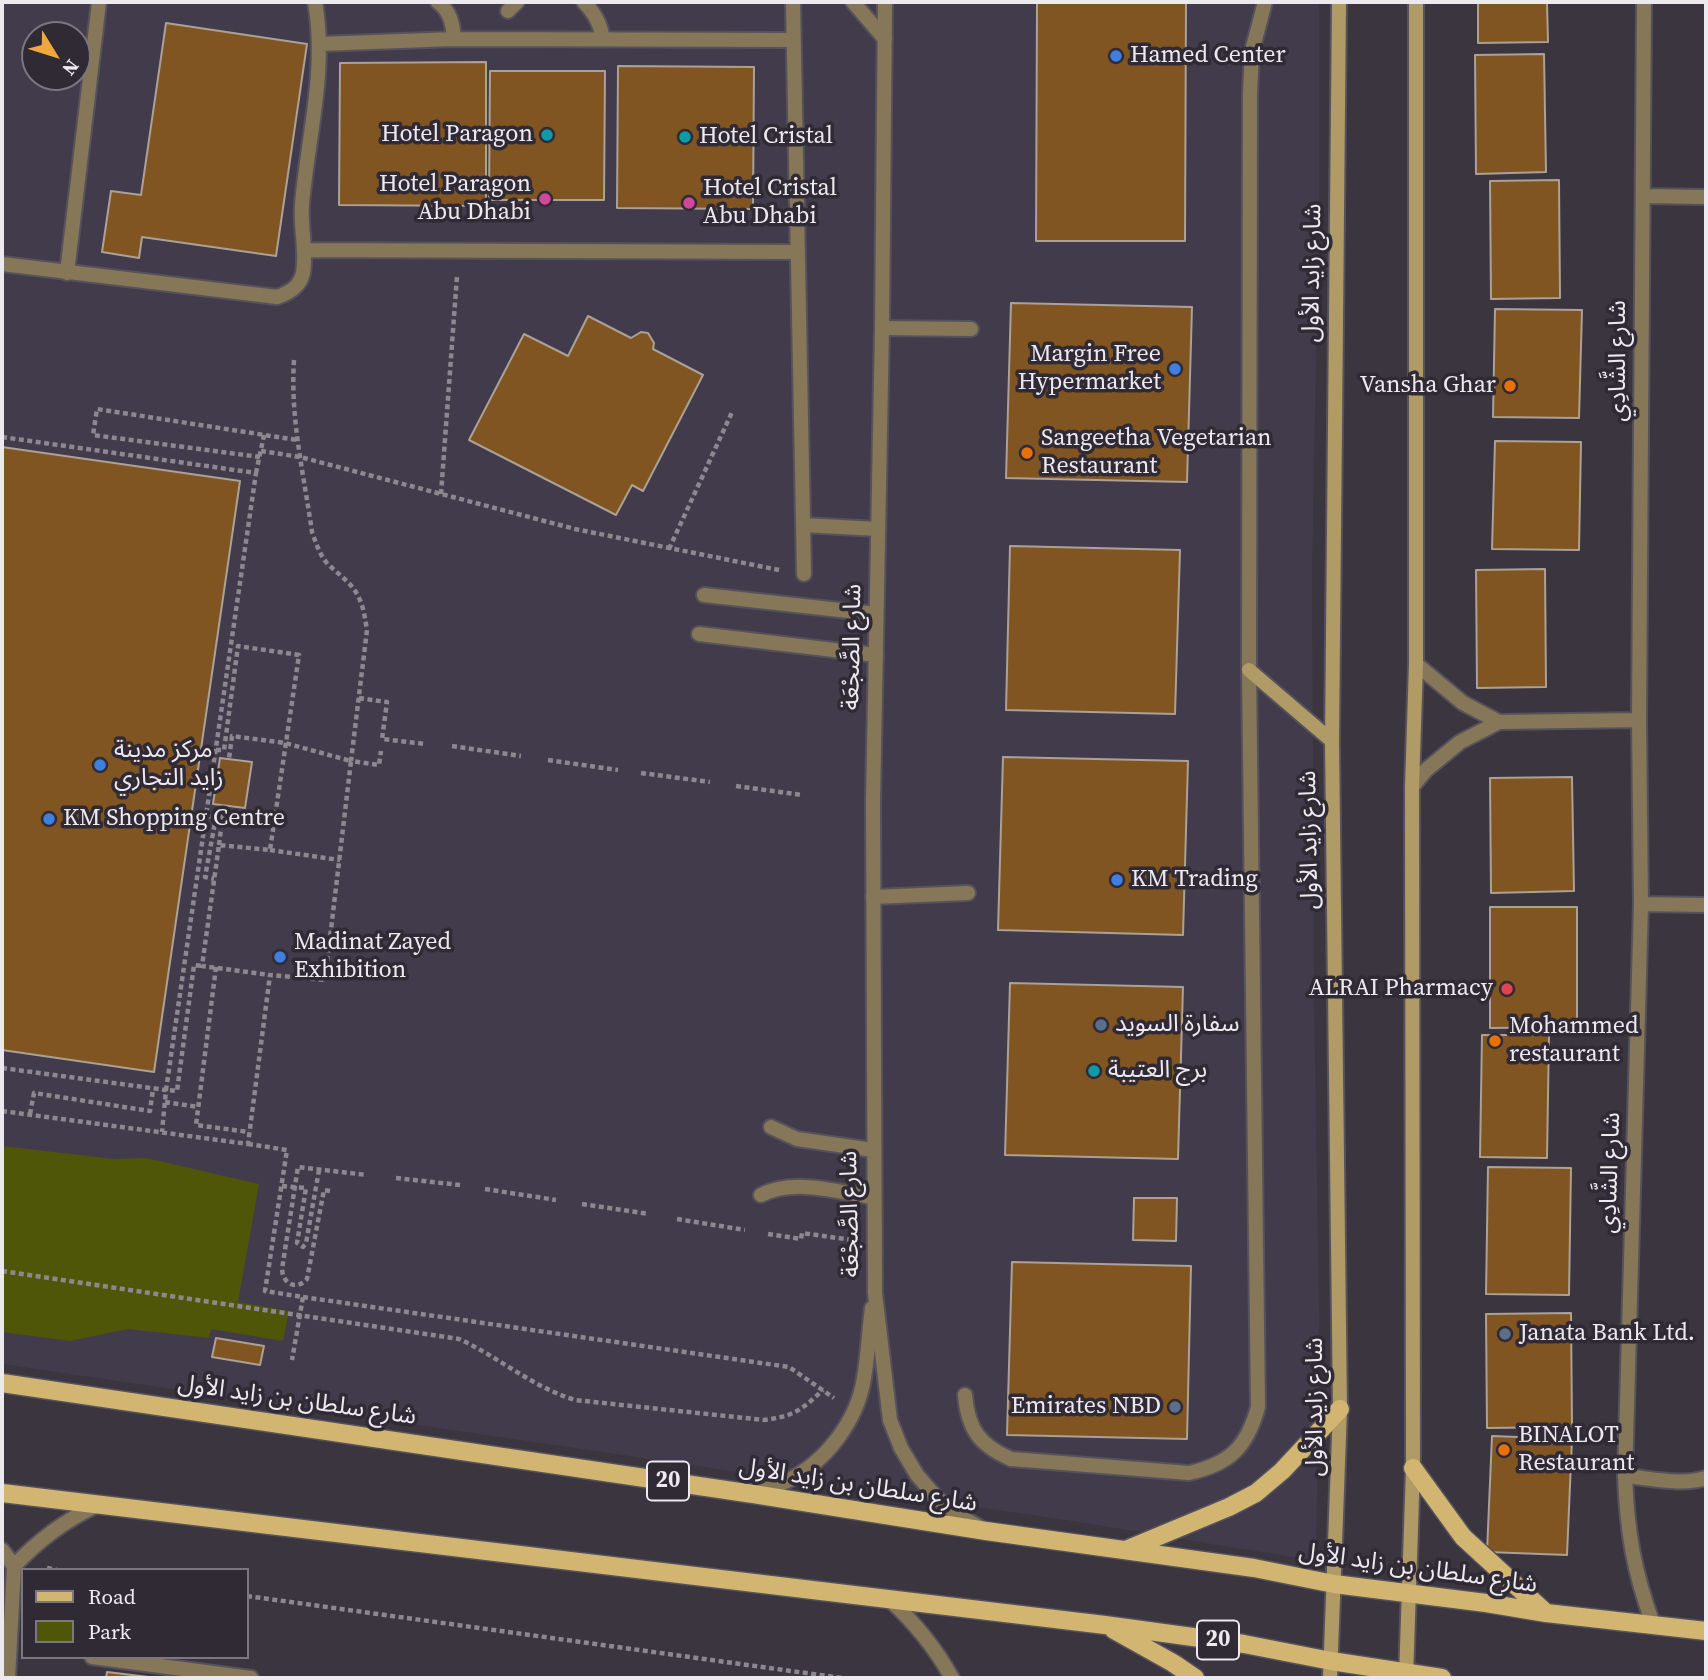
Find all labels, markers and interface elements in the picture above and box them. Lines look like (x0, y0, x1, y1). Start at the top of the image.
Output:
north arrow (21, 21, 91, 91)
place label: Hamed Center (1130, 42, 1286, 70)
marker: Hamed Center (1108, 48, 1124, 64)
text: N (56, 54, 85, 81)
place label: Hotel Paragon (381, 121, 533, 149)
place label: Hotel Cristal (699, 123, 833, 151)
marker: Hotel Paragon (539, 127, 555, 143)
marker: Hotel Cristal (677, 129, 693, 145)
place label: Hotel Paragon Abu Dhabi (379, 171, 531, 227)
place label: Hotel Cristal Abu Dhabi (703, 175, 837, 231)
marker: Hotel Paragon Abu Dhabi (537, 191, 553, 207)
marker: Hotel Cristal Abu Dhabi (681, 195, 697, 211)
street label: شارع زايد الأول (1297, 203, 1329, 343)
street label: شارع الشَّادِي (1605, 300, 1633, 422)
place label: Margin Free Hypermarket (1018, 341, 1161, 397)
marker: Margin Free Hypermarket (1167, 361, 1183, 377)
place label: Vansha Ghar (1360, 372, 1496, 400)
marker: Vansha Ghar (1502, 378, 1518, 394)
place label: Sangeetha Vegetarian Restaurant (1041, 425, 1272, 481)
marker: Sangeetha Vegetarian Restaurant (1019, 445, 1035, 461)
street label: شارع الصَّجْعَة (837, 583, 869, 711)
place label: مركز مدينة زايد التجاري (114, 737, 224, 793)
marker: مركز مدينة زايد التجاري (92, 757, 108, 773)
street label: شارع زايد الأول (1294, 770, 1326, 910)
place label: KM Shopping Centre (63, 805, 285, 833)
marker: KM Shopping Centre (41, 811, 57, 827)
place label: KM Trading (1131, 866, 1258, 894)
marker: KM Trading (1109, 872, 1125, 888)
place label: Madinat Zayed Exhibition (294, 929, 451, 985)
marker: Madinat Zayed Exhibition (272, 949, 288, 965)
place label: ALRAI Pharmacy (1309, 975, 1493, 1003)
marker: ALRAI Pharmacy (1499, 981, 1515, 997)
place label: سفارة السويد (1115, 1011, 1239, 1039)
place label: Mohammed restaurant (1509, 1013, 1639, 1069)
marker: سفارة السويد (1093, 1017, 1109, 1033)
marker: Mohammed restaurant (1487, 1033, 1503, 1049)
place label: برج العتيبة (1108, 1057, 1207, 1085)
marker: برج العتيبة (1086, 1063, 1102, 1079)
street label: شارع الشَّادِي (1594, 1112, 1628, 1234)
street label: شارع الصَّجْعَة (835, 1150, 867, 1278)
place label: Janata Bank Ltd. (1519, 1320, 1695, 1348)
marker: Janata Bank Ltd. (1497, 1326, 1513, 1342)
street label: شارع زايد الأول (1302, 1338, 1330, 1476)
street label: شارع سلطان بن زايد الأول (176, 1370, 418, 1432)
place label: Emirates NBD (1011, 1393, 1161, 1421)
marker: Emirates NBD (1167, 1399, 1183, 1415)
place label: BINALOT Restaurant (1518, 1422, 1634, 1478)
marker: BINALOT Restaurant (1496, 1442, 1512, 1458)
street label: شارع سلطان بن زايد الأول (737, 1453, 979, 1519)
road number: 20 (647, 1462, 689, 1500)
street label: شارع سلطان بن زايد الأول (1297, 1538, 1539, 1600)
legend (21, 1568, 248, 1659)
text: Road (88, 1582, 136, 1611)
text: Park (88, 1617, 131, 1646)
road number: 20 (1197, 1620, 1239, 1660)

